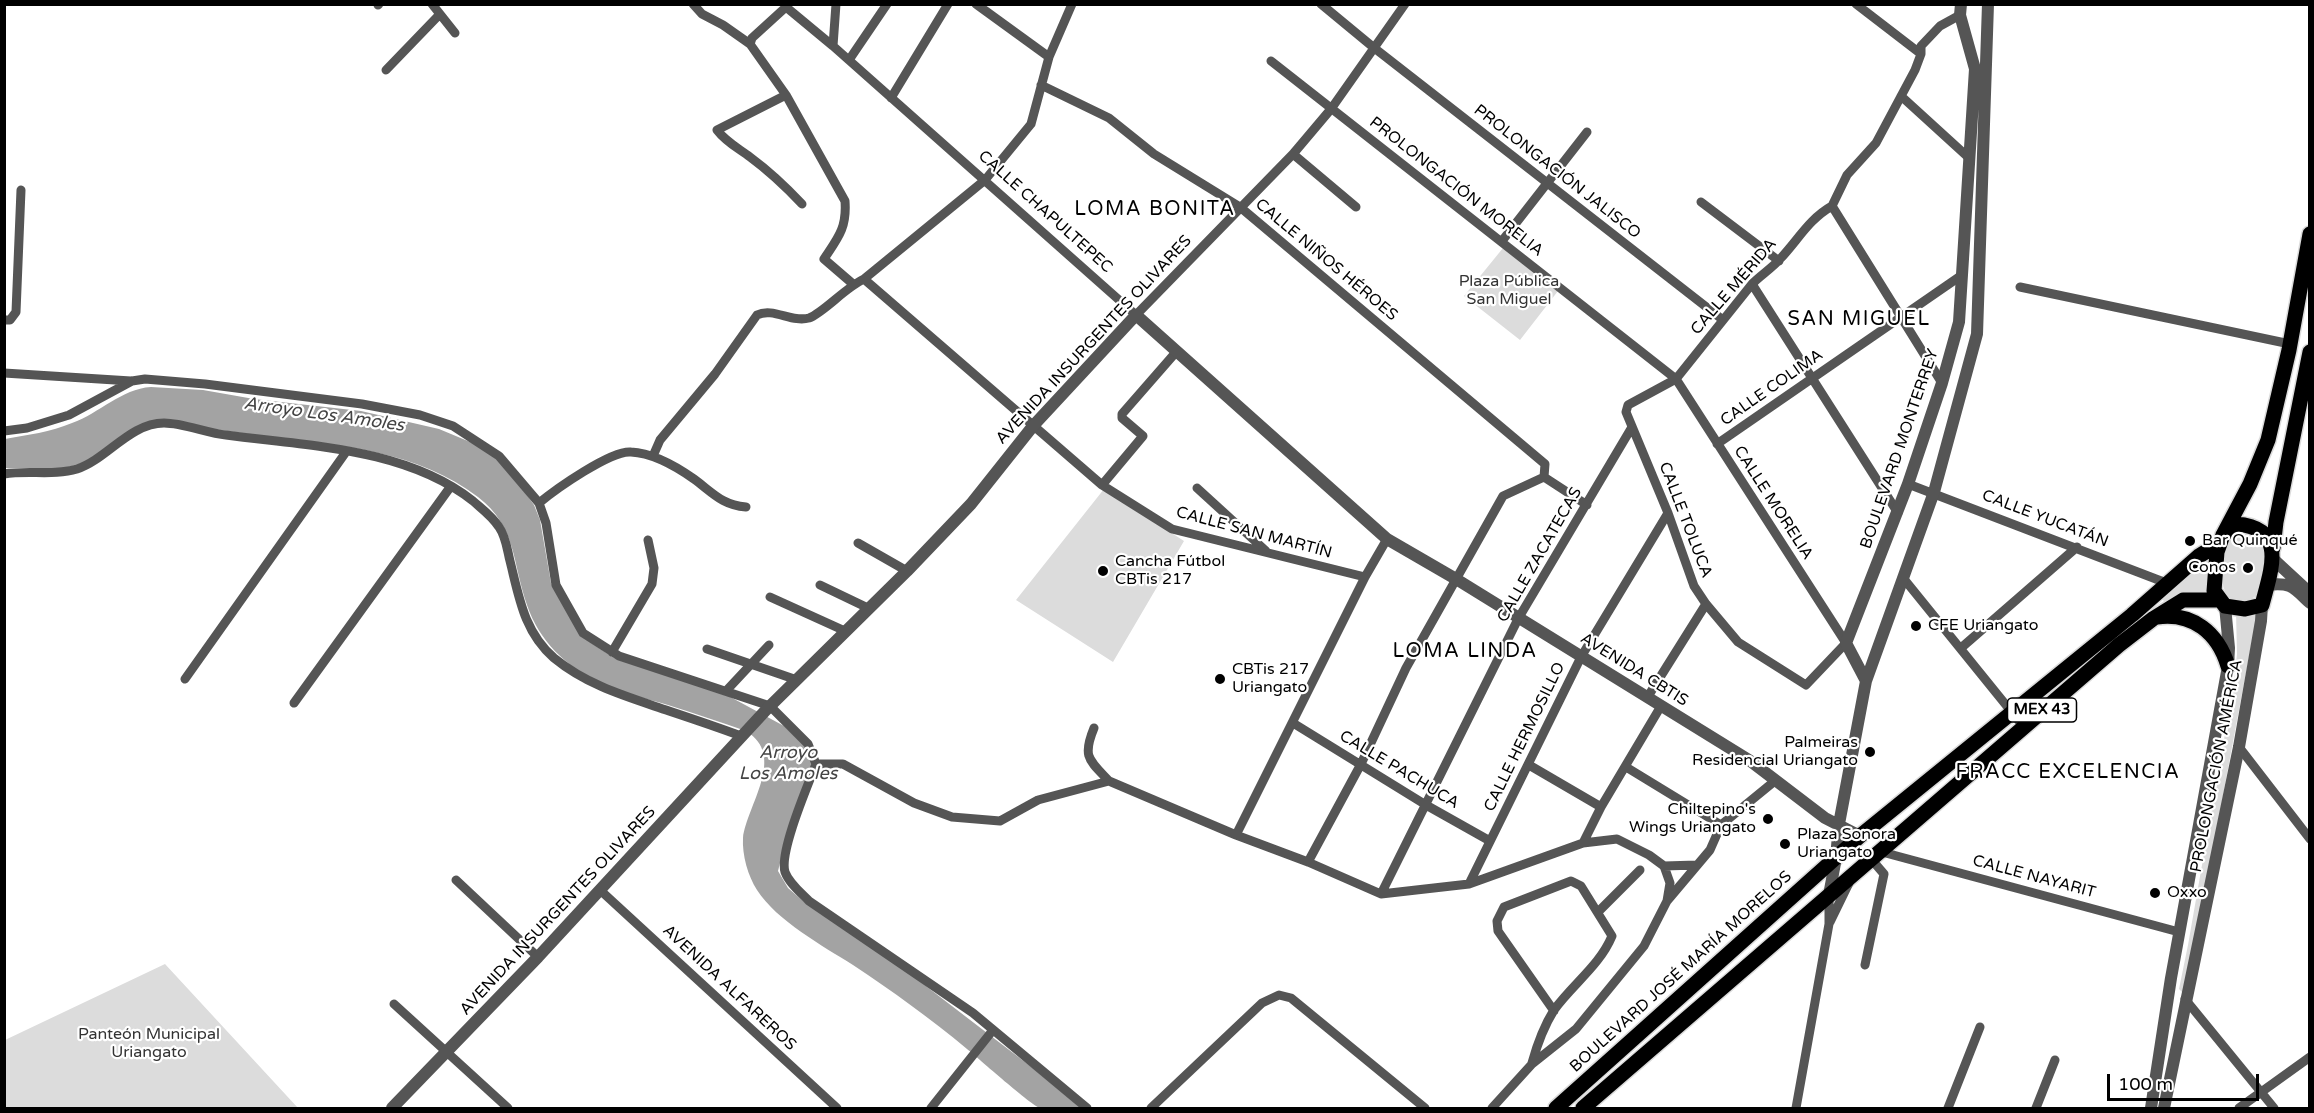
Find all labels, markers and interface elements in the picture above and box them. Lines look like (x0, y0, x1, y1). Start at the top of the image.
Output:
street label: PROLONGACIÓN JALISCO (1470, 101, 1644, 243)
street label: PROLONGACIÓN MORELIA (1365, 113, 1547, 261)
street label: CALLE CHAPULTEPEC (974, 147, 1116, 277)
street label: CALLE NIÑOS HÉROES (1251, 195, 1401, 325)
district label: LOMA BONITA (1074, 198, 1236, 222)
street label: AVENIDA INSURGENTES OLIVARES (992, 232, 1196, 448)
street label: CALLE MÉRIDA (1687, 235, 1781, 339)
park label: Plaza Pública San Miguel (1459, 272, 1559, 310)
district label: SAN MIGUEL (1787, 308, 1931, 332)
street label: CALLE COLIMA (1717, 345, 1827, 431)
street label: BOULEVARD MONTERREY (1857, 347, 1943, 551)
water label: Arroyo Los Amoles (243, 393, 405, 437)
street label: CALLE MORELIA (1729, 443, 1817, 563)
street label: CALLE TOLUCA (1654, 459, 1716, 581)
street label: CALLE ZACATECAS (1494, 484, 1586, 626)
street label: CALLE YUCATÁN (1979, 486, 2111, 552)
street label: CALLE SAN MARTÍN (1174, 503, 1334, 563)
place label: Bar Quinqué (2202, 531, 2298, 551)
marker: Bar Quinqué (2183, 534, 2197, 548)
place label: Cancha Fútbol CBTis 217 (1115, 552, 1225, 590)
place label: Conos (2188, 558, 2236, 578)
marker: Conos (2241, 561, 2255, 575)
marker: Cancha Fútbol CBTis 217 (1096, 564, 1110, 578)
place label: CFE Uriangato (1928, 616, 2039, 636)
marker: CFE Uriangato (1909, 619, 1923, 633)
street label: AVENIDA CBTIS (1577, 629, 1691, 711)
district label: LOMA LINDA (1392, 640, 1538, 664)
street label: PROLONGACIÓN AMÉRICA (2187, 658, 2247, 874)
street label: CALLE HERMOSILLO (1480, 659, 1570, 815)
place label: CBTis 217 Uriangato (1232, 660, 1309, 698)
marker: CBTis 217 Uriangato (1213, 672, 1227, 686)
road number: MEX 43 (2008, 698, 2076, 722)
street label: CALLE PACHUCA (1336, 727, 1462, 813)
place label: Palmeiras Residencial Uriangato (1692, 733, 1858, 771)
water label: Arroyo Los Amoles (739, 742, 837, 784)
marker: Palmeiras Residencial Uriangato (1863, 745, 1877, 759)
district label: FRACC EXCELENCIA (1956, 761, 2180, 785)
place label: Chiltepino's Wings Uriangato (1629, 800, 1756, 838)
street label: AVENIDA INSURGENTES OLIVARES (456, 803, 660, 1019)
marker: Chiltepino's Wings Uriangato (1761, 812, 1775, 826)
place label: Plaza Sonora Uriangato (1797, 825, 1896, 863)
marker: Plaza Sonora Uriangato (1778, 837, 1792, 851)
street label: CALLE NAYARIT (1970, 851, 2098, 903)
street label: BOULEVARD JOSÉ MARÍA MORELOS (1566, 867, 1796, 1077)
place label: Oxxo (2167, 883, 2207, 903)
marker: Oxxo (2148, 886, 2162, 900)
street label: AVENIDA ALFAREROS (658, 921, 800, 1055)
park label: Panteón Municipal Uriangato (78, 1025, 220, 1063)
scale bar (2110, 1062, 2262, 1100)
text: 100 m (2118, 1073, 2173, 1095)

